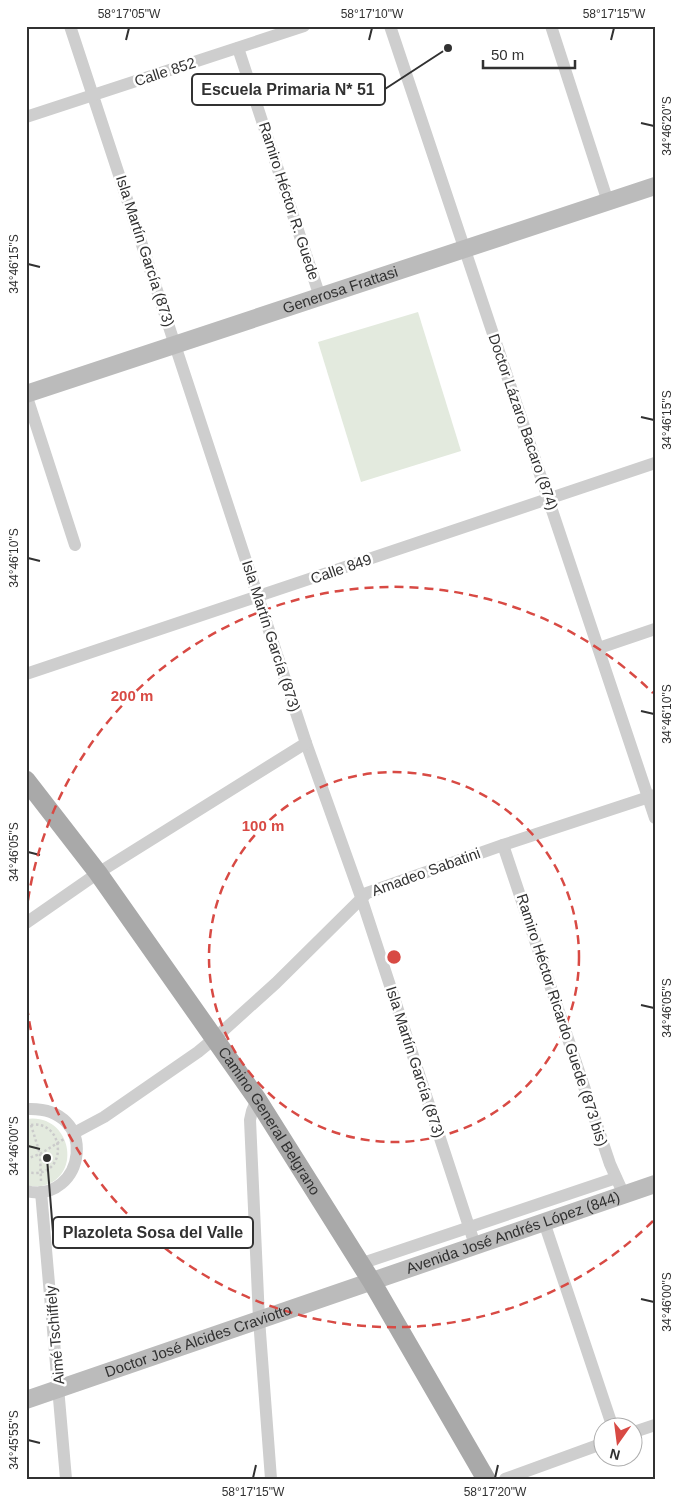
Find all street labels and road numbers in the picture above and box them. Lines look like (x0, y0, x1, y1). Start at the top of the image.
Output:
street label: Calle 852 (132, 54, 198, 89)
street label: Ramiro Héctor R. Guede (256, 120, 323, 282)
street label: Isla Martín García (873) (113, 173, 178, 329)
street label: Generosa Frattasi (280, 263, 400, 317)
street label: Doctor Lázaro Bacaro (874) (485, 332, 562, 512)
street label: Calle 849 (308, 550, 374, 587)
street label: Isla Martín García (873) (239, 558, 304, 714)
street label: Amadeo Sabatini (369, 844, 482, 899)
street label: Ramiro Héctor Ricardo Guede (873 bis) (514, 892, 611, 1148)
street label: Isla Martín García (873) (383, 984, 448, 1140)
street label: Camino General Belgrano (215, 1043, 324, 1198)
street label: Avenida José Andrés López (844) (404, 1188, 622, 1277)
street label: Aimé Tschiffely (42, 1284, 67, 1385)
street label: Doctor José Alcides Craviotto (103, 1301, 293, 1380)

